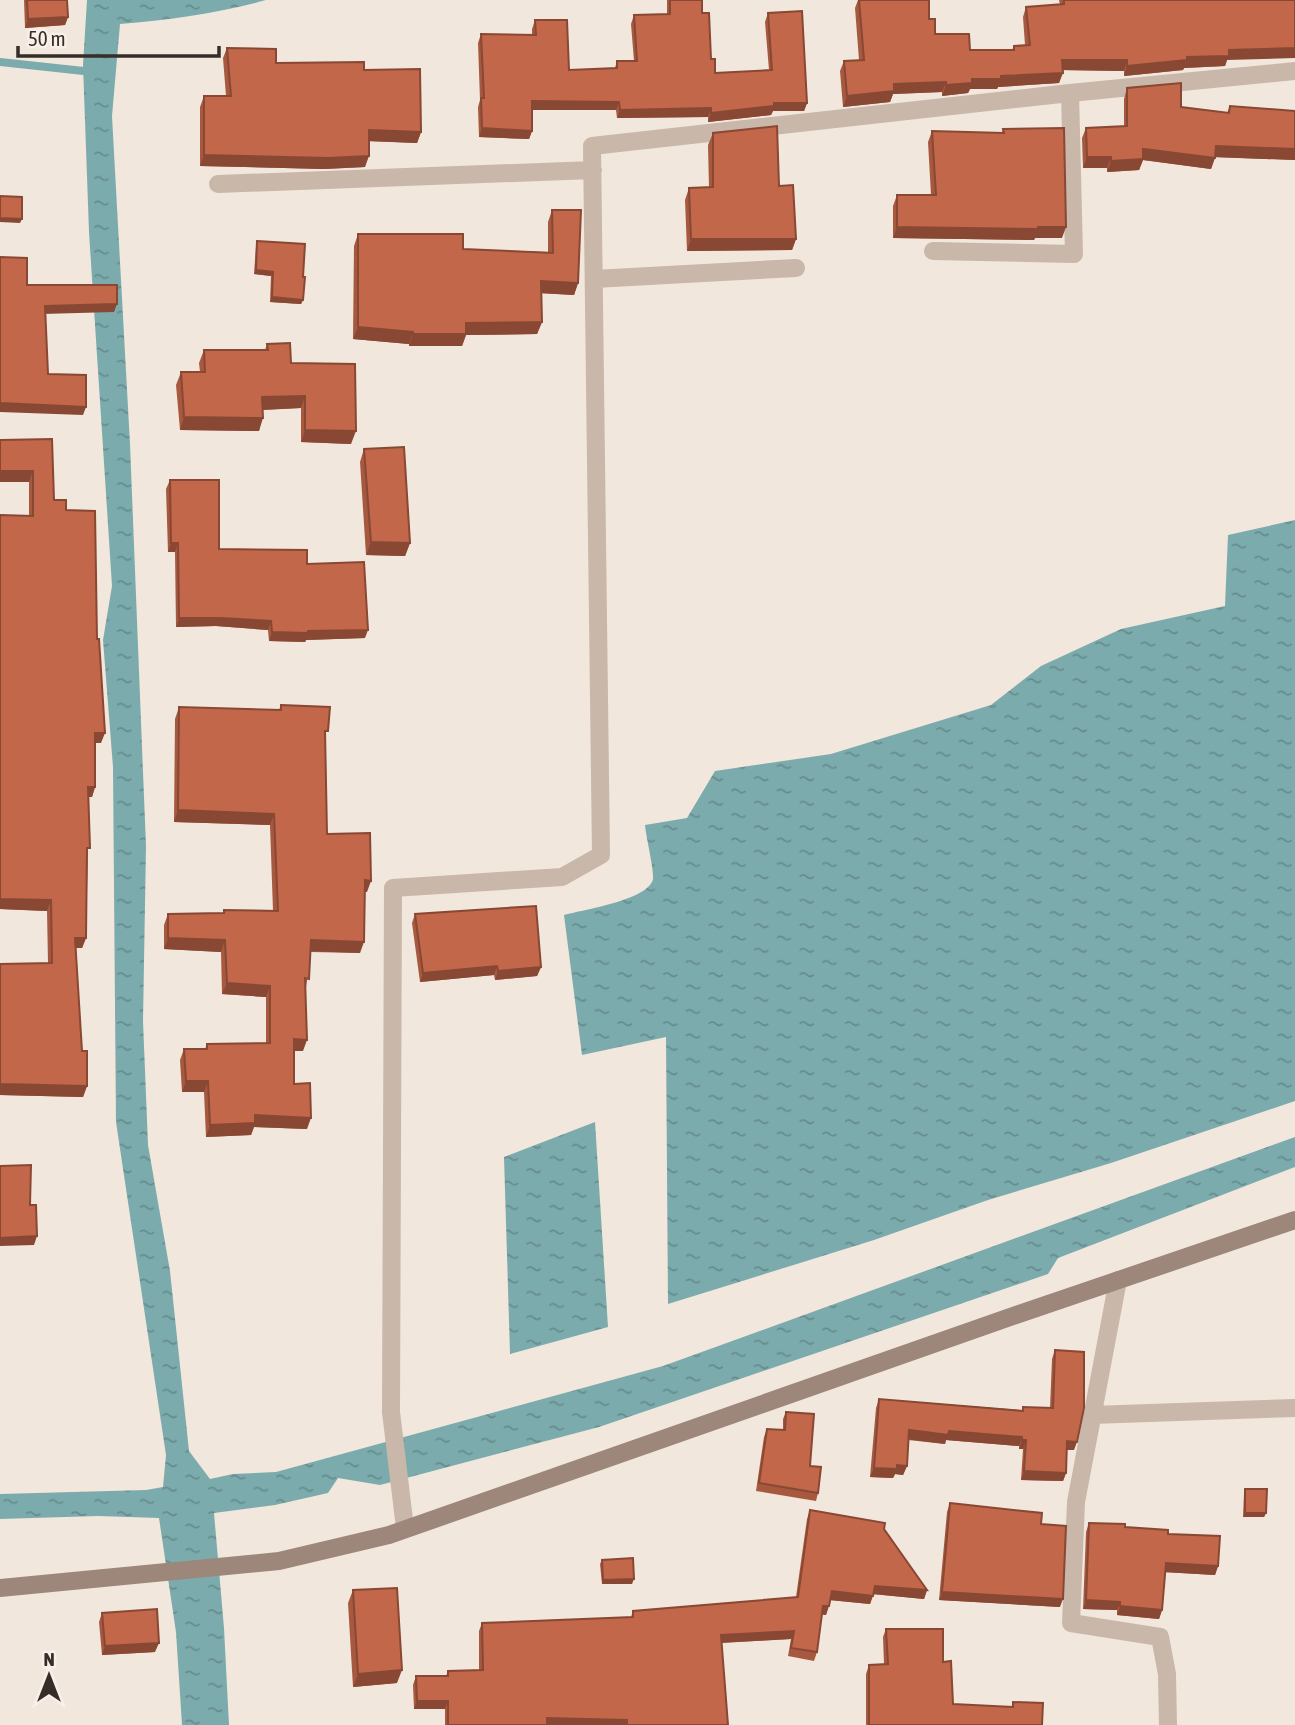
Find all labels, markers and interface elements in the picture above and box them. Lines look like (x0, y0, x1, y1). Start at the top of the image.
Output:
scale bar (18, 14, 219, 58)
text: 50 m (28, 26, 66, 50)
north arrow (14, 1641, 84, 1711)
text: N (43, 1648, 55, 1670)

